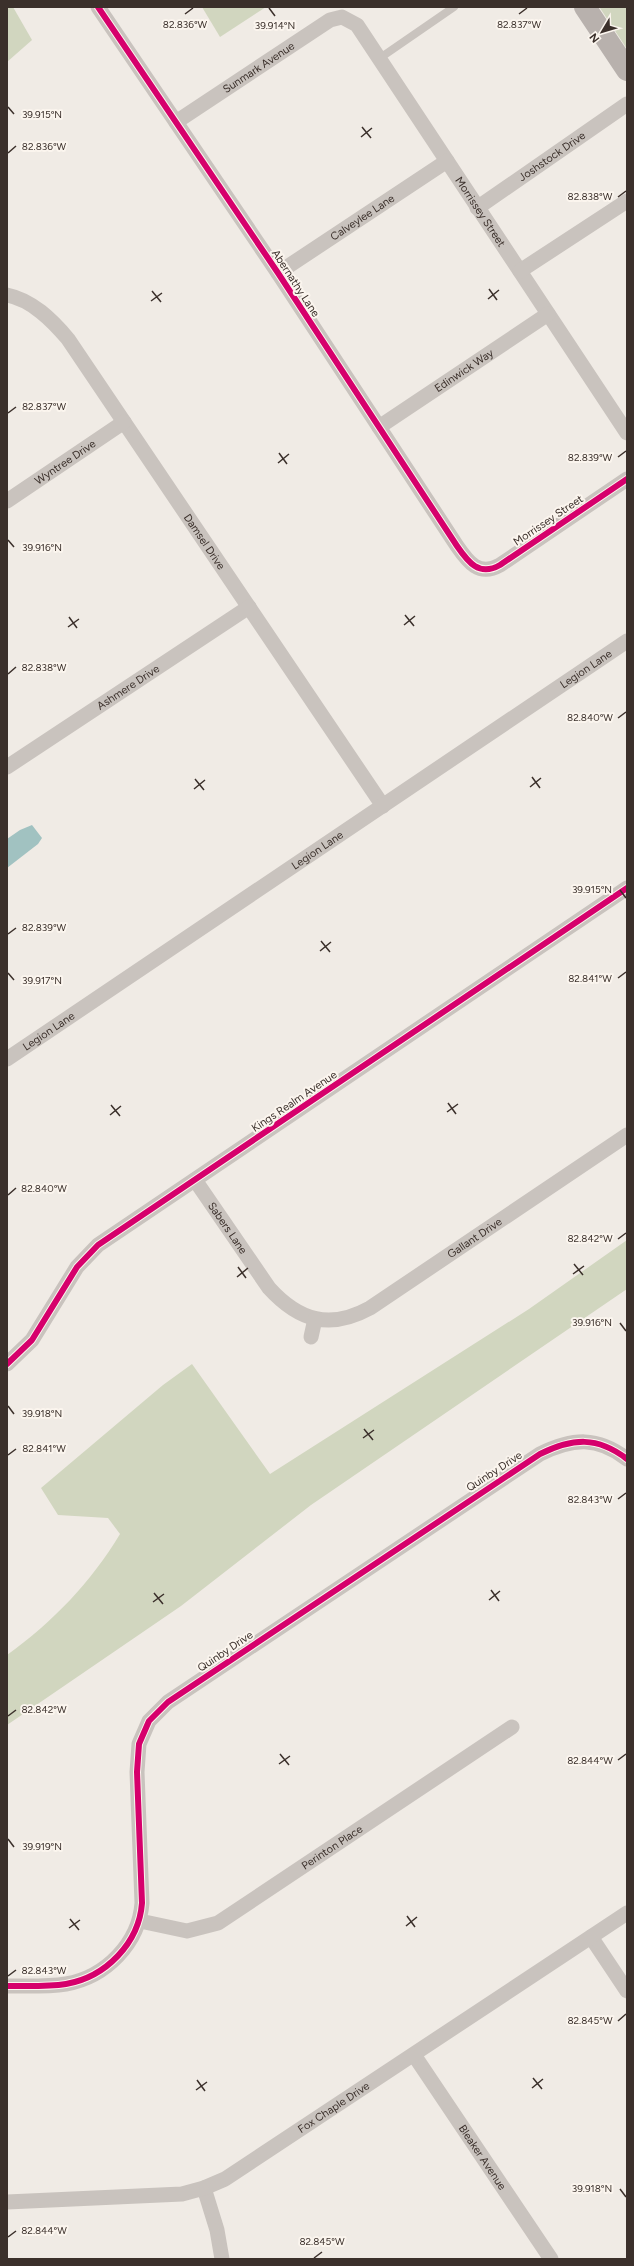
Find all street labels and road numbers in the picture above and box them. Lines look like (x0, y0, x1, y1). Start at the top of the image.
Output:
street label: Sunmark Avenue (221, 39, 297, 96)
street label: Joshstock Drive (516, 129, 588, 184)
street label: Morrissey Street (452, 175, 508, 249)
street label: Calveylee Lane (328, 192, 397, 243)
street label: Abernathy Lane (269, 247, 322, 319)
street label: Edinwick Way (432, 346, 496, 395)
street label: Wyntree Drive (32, 437, 98, 487)
street label: Morrissey Street (511, 492, 586, 548)
street label: Damsel Drive (181, 512, 228, 572)
street label: Legion Lane (558, 647, 614, 691)
street label: Ashmere Drive (95, 662, 162, 713)
street label: Legion Lane (289, 828, 346, 872)
street label: Legion Lane (20, 1009, 77, 1053)
street label: Kings Realm Avenue (249, 1068, 339, 1135)
street label: Sabers Lane (205, 1200, 250, 1257)
street label: Gallant Drive (445, 1215, 504, 1261)
street label: Quinby Drive (464, 1449, 525, 1494)
street label: Quinby Drive (195, 1628, 255, 1675)
street label: Perinton Place (299, 1823, 365, 1872)
street label: Fox Chaple Drive (296, 2079, 372, 2136)
street label: Bleaker Avenue (456, 2122, 509, 2192)

